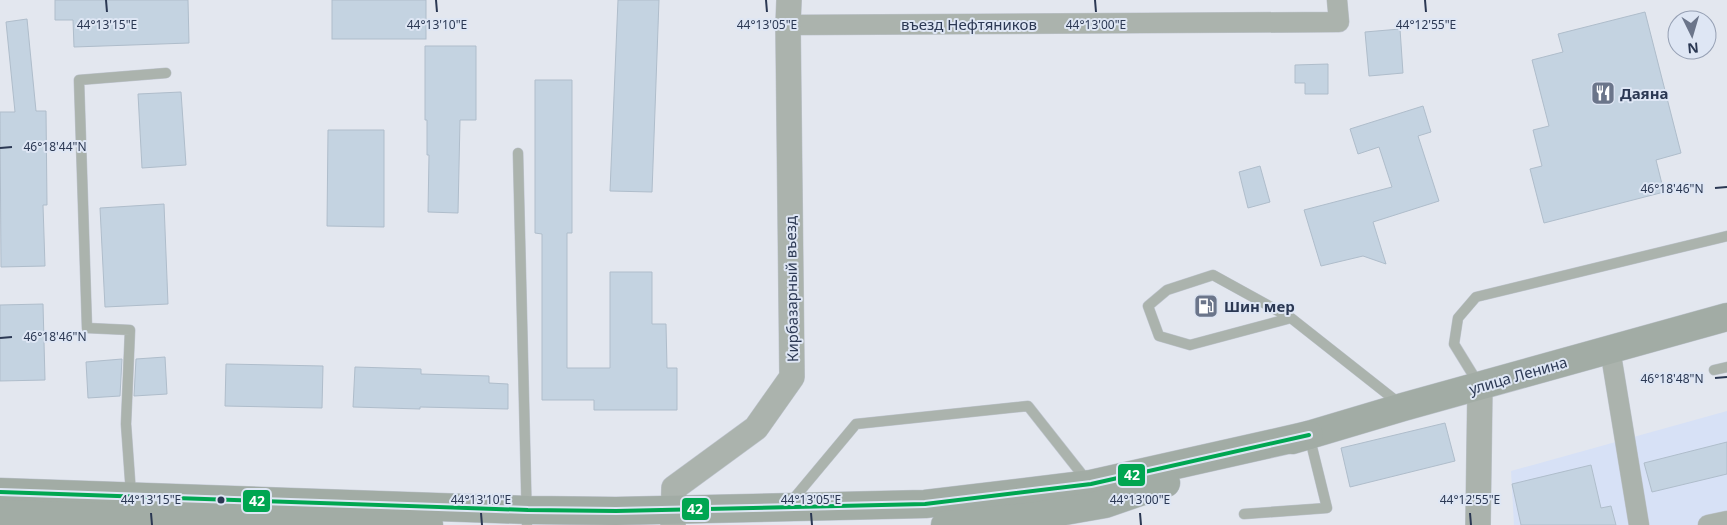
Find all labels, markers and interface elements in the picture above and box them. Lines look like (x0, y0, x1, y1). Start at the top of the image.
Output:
north arrow (1667, 10, 1717, 60)
street label: въезд Нефтяников (901, 14, 1037, 34)
text: 44°13'15"E (77, 16, 137, 33)
text: 44°13'10"E (407, 16, 467, 33)
text: 44°13'05"E (737, 16, 797, 33)
text: 44°13'00"E (1066, 16, 1126, 33)
text: 44°12'55"E (1396, 16, 1456, 33)
text: N (1687, 38, 1700, 58)
restaurant icon: Даяна (1590, 80, 1616, 106)
place label: Даяна (1620, 83, 1668, 103)
text: 46°18'44"N (23, 138, 87, 155)
text: 46°18'46"N (1640, 180, 1704, 197)
street label: Кирбазарный въезд (780, 216, 802, 362)
fuel station icon: Шин мер (1193, 293, 1219, 319)
place label: Шин мер (1224, 296, 1295, 316)
text: 46°18'46"N (23, 328, 87, 345)
street label: улица Ленина (1467, 351, 1569, 399)
text: 46°18'48"N (1640, 370, 1704, 387)
line badge: 42 (1117, 463, 1146, 487)
text: 42 (1124, 465, 1140, 484)
line badge: 42 (242, 489, 271, 513)
text: 44°13'15"E (121, 491, 181, 508)
text: 42 (249, 491, 265, 510)
text: 44°13'10"E (451, 491, 511, 508)
text: 44°13'05"E (781, 491, 841, 508)
text: 44°13'00"E (1110, 491, 1170, 508)
text: 44°12'55"E (1440, 491, 1500, 508)
unlabelled marker (216, 495, 226, 505)
line badge: 42 (681, 497, 710, 521)
text: 42 (687, 499, 703, 518)

